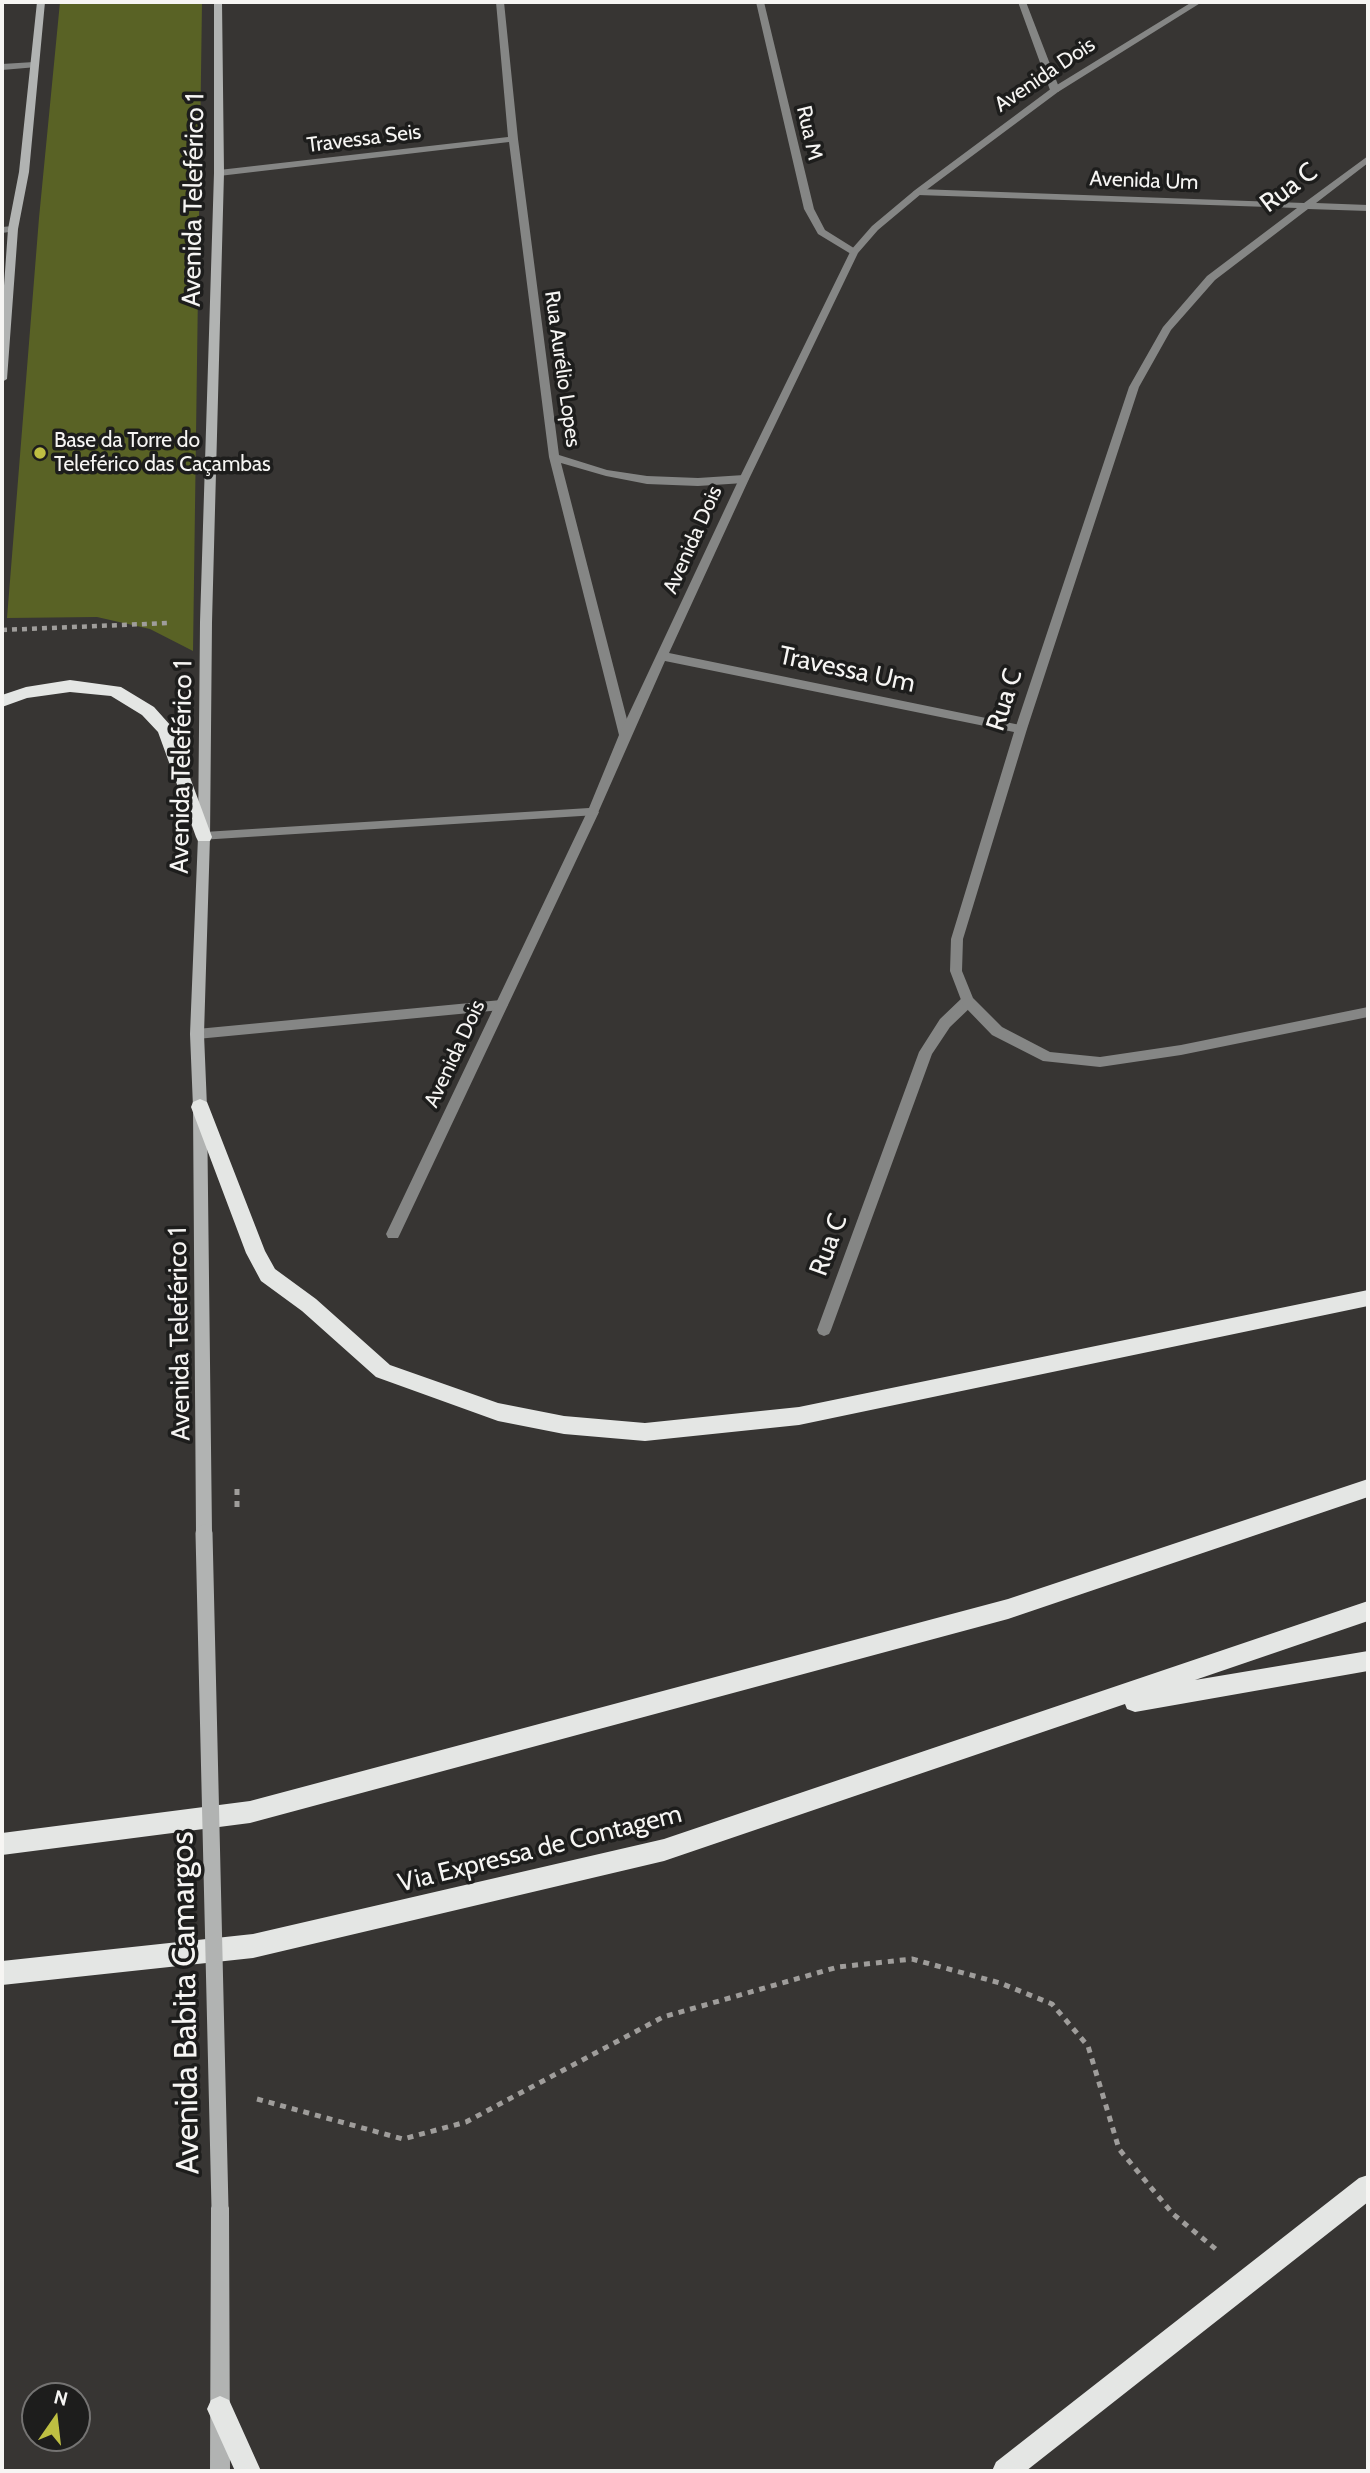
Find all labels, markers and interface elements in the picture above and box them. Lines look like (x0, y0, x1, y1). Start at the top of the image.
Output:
street label: Avenida Dois (990, 32, 1100, 118)
street label: Avenida Teleférico 1 (177, 93, 211, 307)
street label: Rua M (791, 103, 827, 163)
street label: Travessa Seis (305, 119, 423, 159)
street label: Rua C (1254, 156, 1324, 220)
street label: Avenida Um (1089, 167, 1199, 195)
street label: Rua Aurélio Lopes (539, 289, 585, 449)
place label: Base da Torre do Teleférico das Caçambas (54, 428, 271, 478)
marker: Base da Torre do Teleférico das Caçambas (32, 445, 48, 461)
street label: Avenida Dois (658, 482, 728, 598)
street label: Travessa Um (776, 640, 918, 700)
street label: Avenida Teleférico 1 (165, 660, 199, 874)
street label: Rua C (980, 665, 1030, 735)
street label: Avenida Dois (419, 996, 491, 1112)
street label: Rua C (804, 1210, 854, 1280)
street label: Avenida Teleférico 1 (163, 1227, 197, 1441)
street label: Via Expressa de Contagem (395, 1799, 685, 1899)
street label: Avenida Babita Camargos (164, 1831, 208, 2175)
north arrow (21, 2382, 91, 2452)
text: N (51, 2385, 70, 2411)

